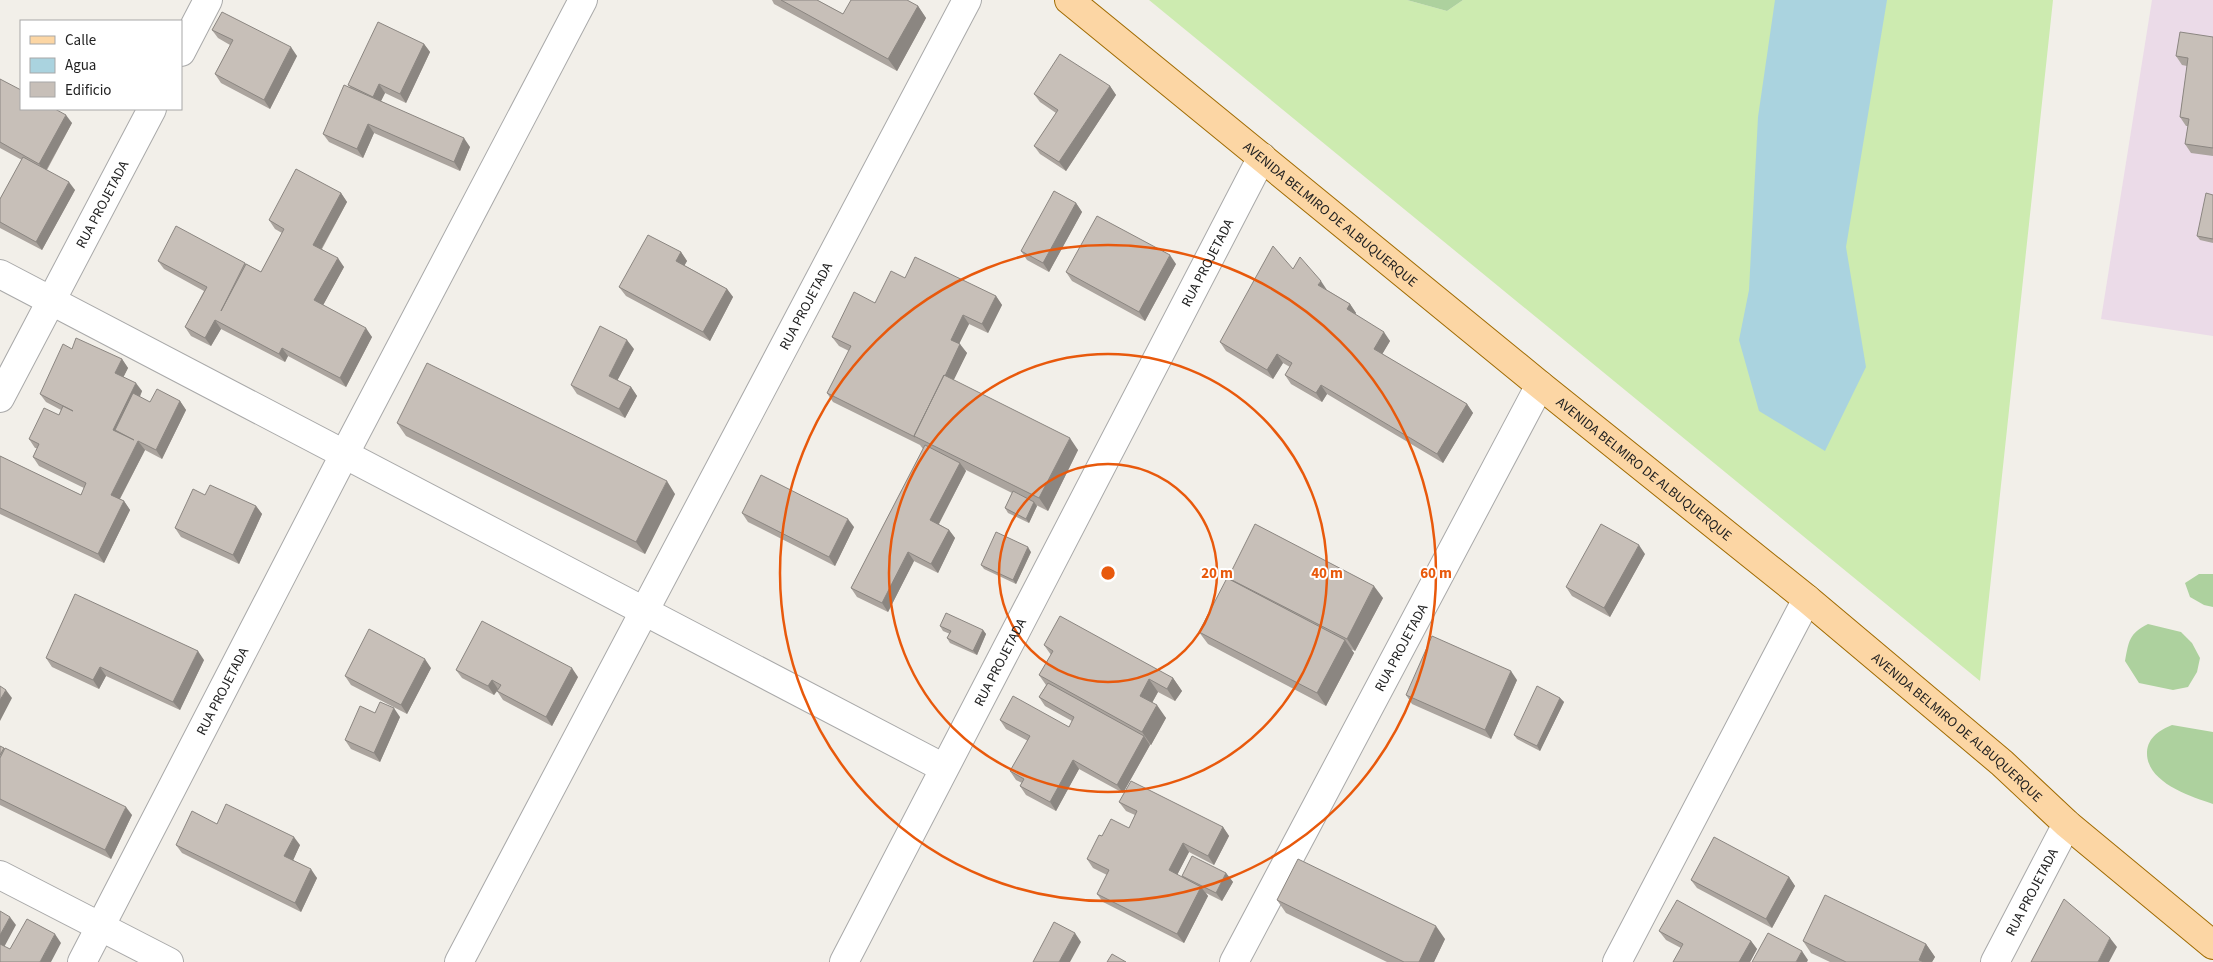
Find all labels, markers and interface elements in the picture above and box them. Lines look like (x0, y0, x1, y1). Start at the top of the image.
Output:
legend (20, 20, 182, 110)
text: Calle (65, 30, 96, 51)
text: Agua (65, 55, 96, 76)
text: Edificio (65, 80, 112, 101)
street label: AVENIDA BELMIRO DE ALBUQUERQUE (1239, 137, 1422, 292)
street label: RUA PROJETADA (71, 157, 134, 252)
street label: RUA PROJETADA (1177, 215, 1239, 311)
street label: RUA PROJETADA (775, 259, 838, 354)
street label: AVENIDA BELMIRO DE ALBUQUERQUE (1552, 393, 1736, 546)
text: 20 m (1201, 563, 1233, 584)
text: 40 m (1311, 563, 1343, 584)
text: 60 m (1420, 563, 1452, 584)
centre of rings (1099, 564, 1117, 582)
street label: RUA PROJETADA (1370, 600, 1433, 695)
street label: RUA PROJETADA (970, 615, 1032, 710)
street label: RUA PROJETADA (192, 644, 254, 739)
street label: AVENIDA BELMIRO DE ALBUQUERQUE (1867, 648, 2047, 807)
street label: RUA PROJETADA (2001, 845, 2064, 940)

